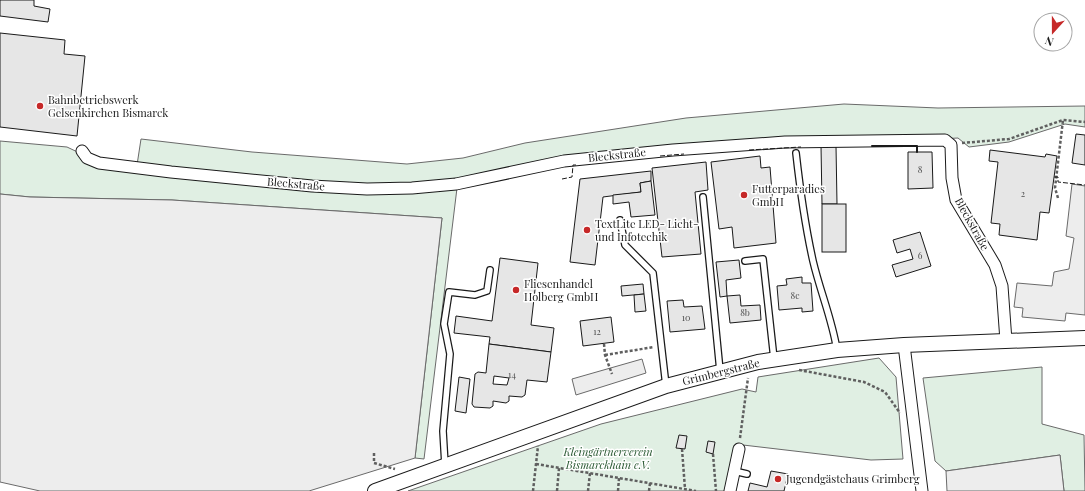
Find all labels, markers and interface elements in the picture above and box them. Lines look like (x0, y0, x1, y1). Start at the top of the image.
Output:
north arrow (1033, 12, 1073, 52)
text: N (1043, 33, 1056, 50)
place label: Bahnbetriebswerk Gelsenkirchen Bismarck (48, 92, 168, 120)
marker: Bahnbetriebswerk Gelsenkirchen Bismarck (35, 101, 45, 111)
street label: Bleckstraße (587, 144, 647, 165)
house number: 8 (918, 163, 923, 175)
street label: Bleckstraße (267, 174, 326, 194)
place label: Futterparadies GmbH (752, 181, 825, 209)
house number: 2 (1021, 187, 1025, 199)
marker: Futterparadies GmbH (739, 190, 749, 200)
street label: Bleckstraße (952, 195, 993, 253)
place label: TextLite LED- Licht- und Infotechik (595, 216, 699, 244)
marker: TextLite LED- Licht- und Infotechik (582, 225, 592, 235)
house number: 6 (918, 249, 923, 261)
place label: Fliesenhandel Holberg GmbH (524, 276, 598, 304)
marker: Fliesenhandel Holberg GmbH (511, 285, 521, 295)
house number: 8c (790, 289, 800, 301)
house number: 8b (740, 306, 750, 318)
house number: 10 (682, 311, 690, 323)
house number: 12 (593, 325, 601, 337)
street label: Grimbergstraße (681, 355, 762, 388)
house number: 14 (508, 368, 516, 380)
park label: Kleingärtnerverein Bismarckhain e.V. (562, 444, 653, 472)
place label: Jugendgästehaus Grimberg (785, 471, 920, 486)
marker: Jugendgästehaus Grimberg (773, 474, 783, 484)

